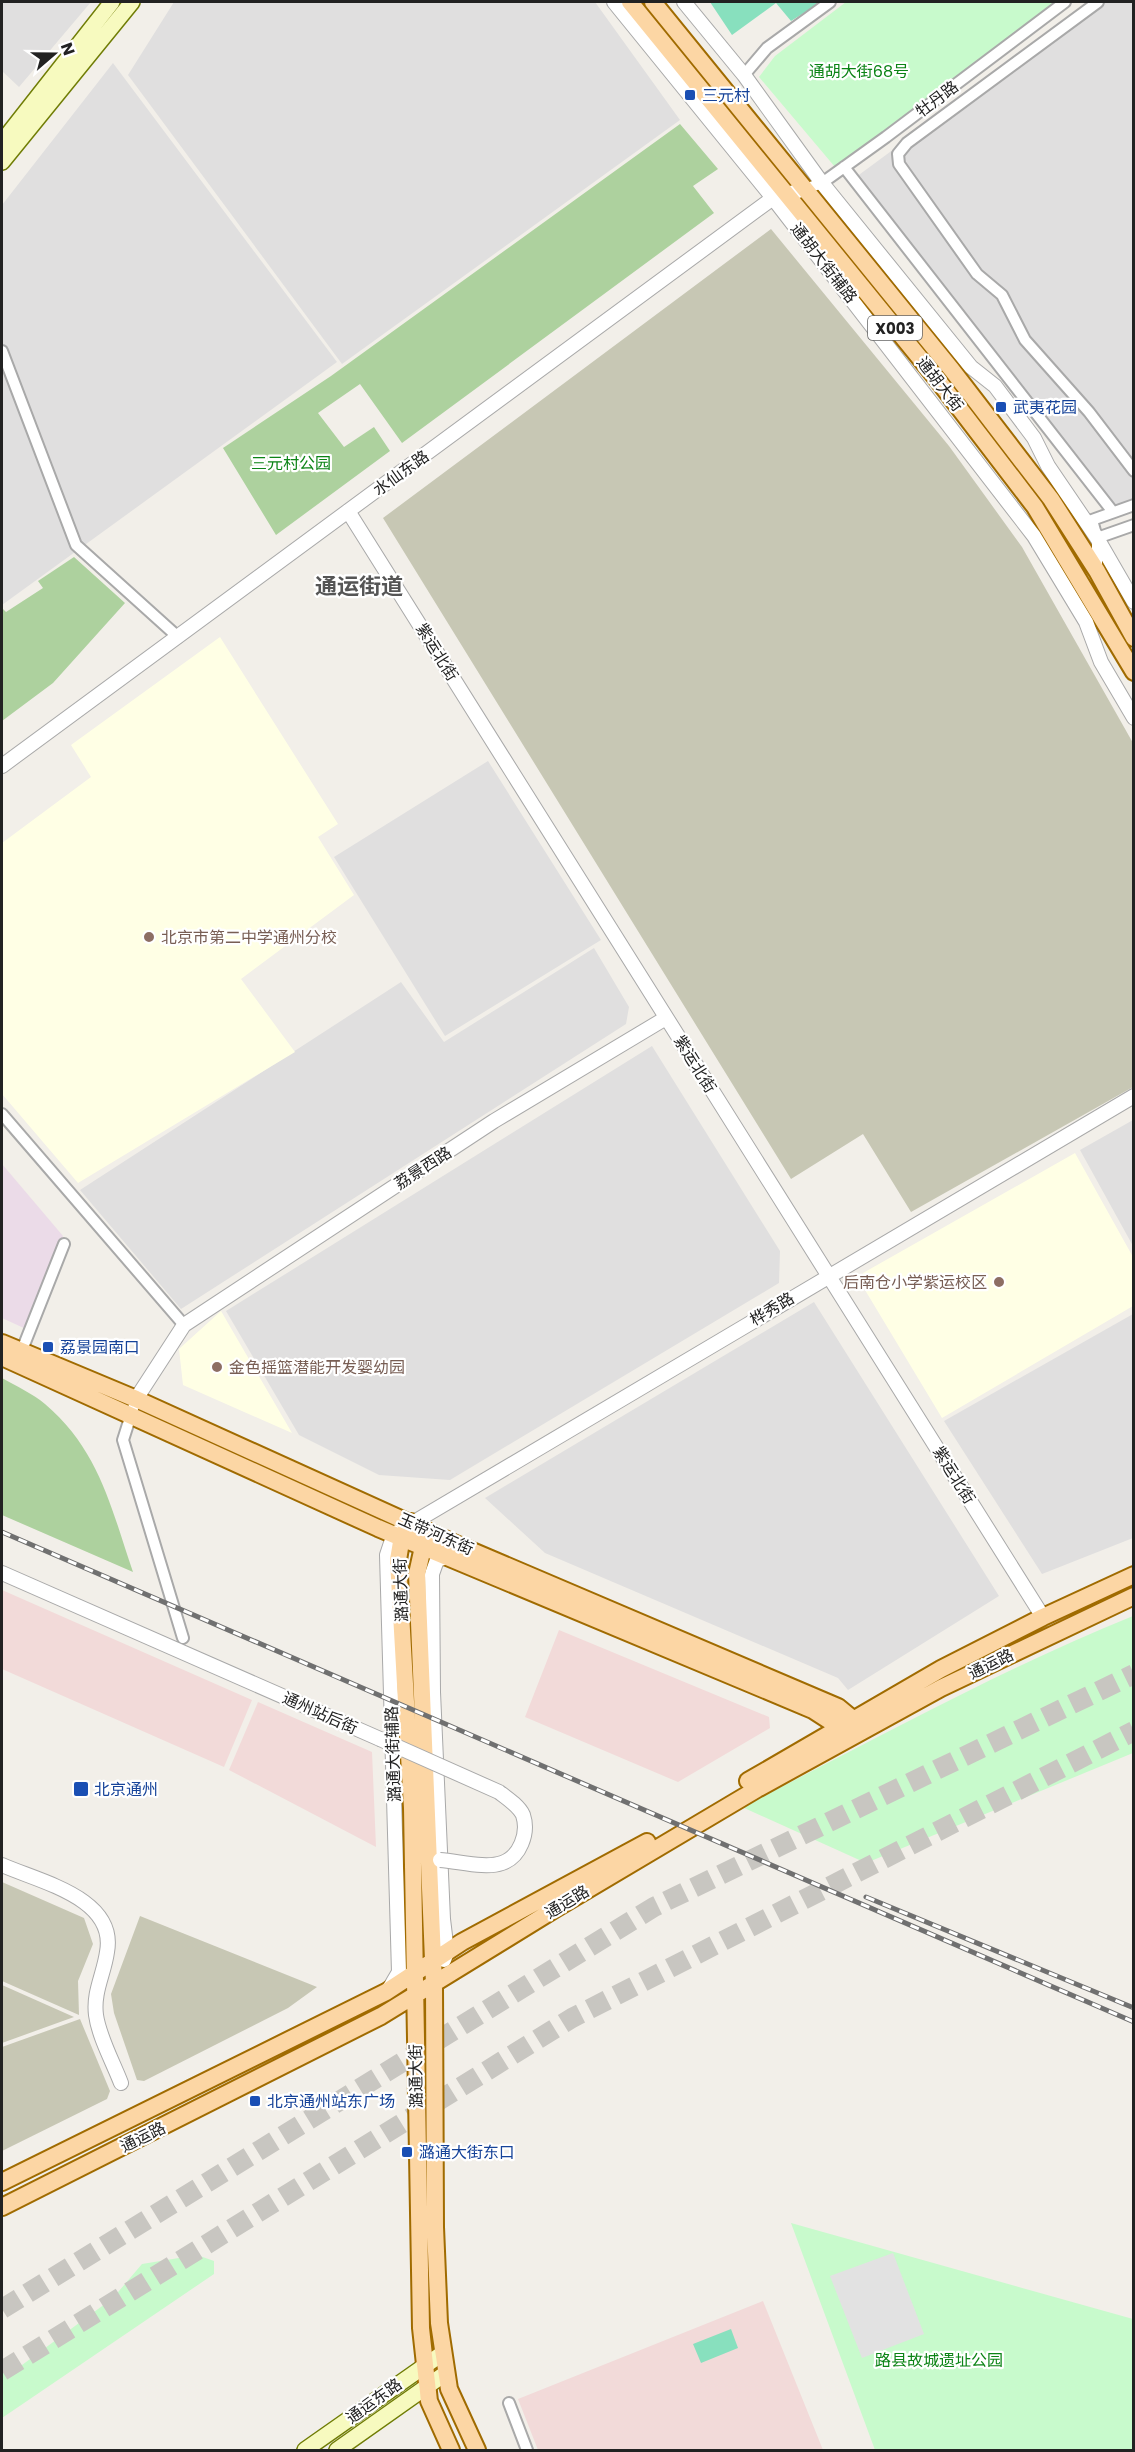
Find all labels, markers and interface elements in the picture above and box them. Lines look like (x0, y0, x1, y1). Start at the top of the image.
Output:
north arrow (24, 24, 84, 84)
text: N (55, 39, 80, 59)
park label: 通胡大街68号 (809, 60, 909, 83)
street label: 牡丹路 (911, 75, 963, 123)
place label: 三元村 (702, 84, 750, 107)
marker: 三元村 (683, 88, 697, 102)
street label: 通胡大街辅路 (785, 218, 863, 308)
road number: X003 (868, 316, 922, 340)
street label: 通胡大街 (911, 352, 969, 416)
place label: 武夷花园 (1013, 396, 1077, 419)
marker: 武夷花园 (994, 400, 1008, 414)
street label: 水仙东路 (368, 445, 434, 501)
park label: 三元村公园 (251, 452, 331, 475)
district label: 通运街道 (315, 571, 403, 602)
street label: 紫运北街 (410, 619, 464, 685)
place label: 北京市第二中学通州分校 (161, 926, 337, 949)
marker: 北京市第二中学通州分校 (142, 930, 156, 944)
street label: 紫运北街 (668, 1031, 722, 1097)
street label: 荔景西路 (390, 1141, 456, 1195)
place label: 后南仓小学紫运校区 (843, 1271, 987, 1294)
marker: 后南仓小学紫运校区 (992, 1275, 1006, 1289)
street label: 桦秀路 (745, 1287, 799, 1331)
place label: 荔景园南口 (60, 1336, 140, 1359)
marker: 荔景园南口 (41, 1340, 55, 1354)
place label: 金色摇篮潜能开发婴幼园 (229, 1356, 405, 1379)
marker: 金色摇篮潜能开发婴幼园 (210, 1360, 224, 1374)
street label: 紫运北街 (927, 1442, 981, 1508)
street label: 玉带河东街 (395, 1507, 477, 1561)
street label: 潞通大街 (388, 1558, 414, 1622)
street label: 通运路 (964, 1643, 1018, 1685)
street label: 通州站后街 (279, 1686, 361, 1740)
street label: 潞通大街辅路 (380, 1706, 406, 1802)
place label: 北京通州 (94, 1778, 158, 1801)
marker: 北京通州 (72, 1780, 90, 1798)
street label: 通运路 (540, 1880, 594, 1924)
street label: 潞通大街 (404, 2044, 428, 2108)
place label: 北京通州站东广场 (267, 2090, 395, 2113)
marker: 北京通州站东广场 (248, 2094, 262, 2108)
street label: 通运路 (116, 2116, 170, 2158)
place label: 潞通大街东口 (419, 2141, 515, 2164)
marker: 潞通大街东口 (400, 2145, 414, 2159)
park label: 路县故城遗址公园 (875, 2349, 1003, 2372)
street label: 通运东路 (341, 2373, 407, 2429)

